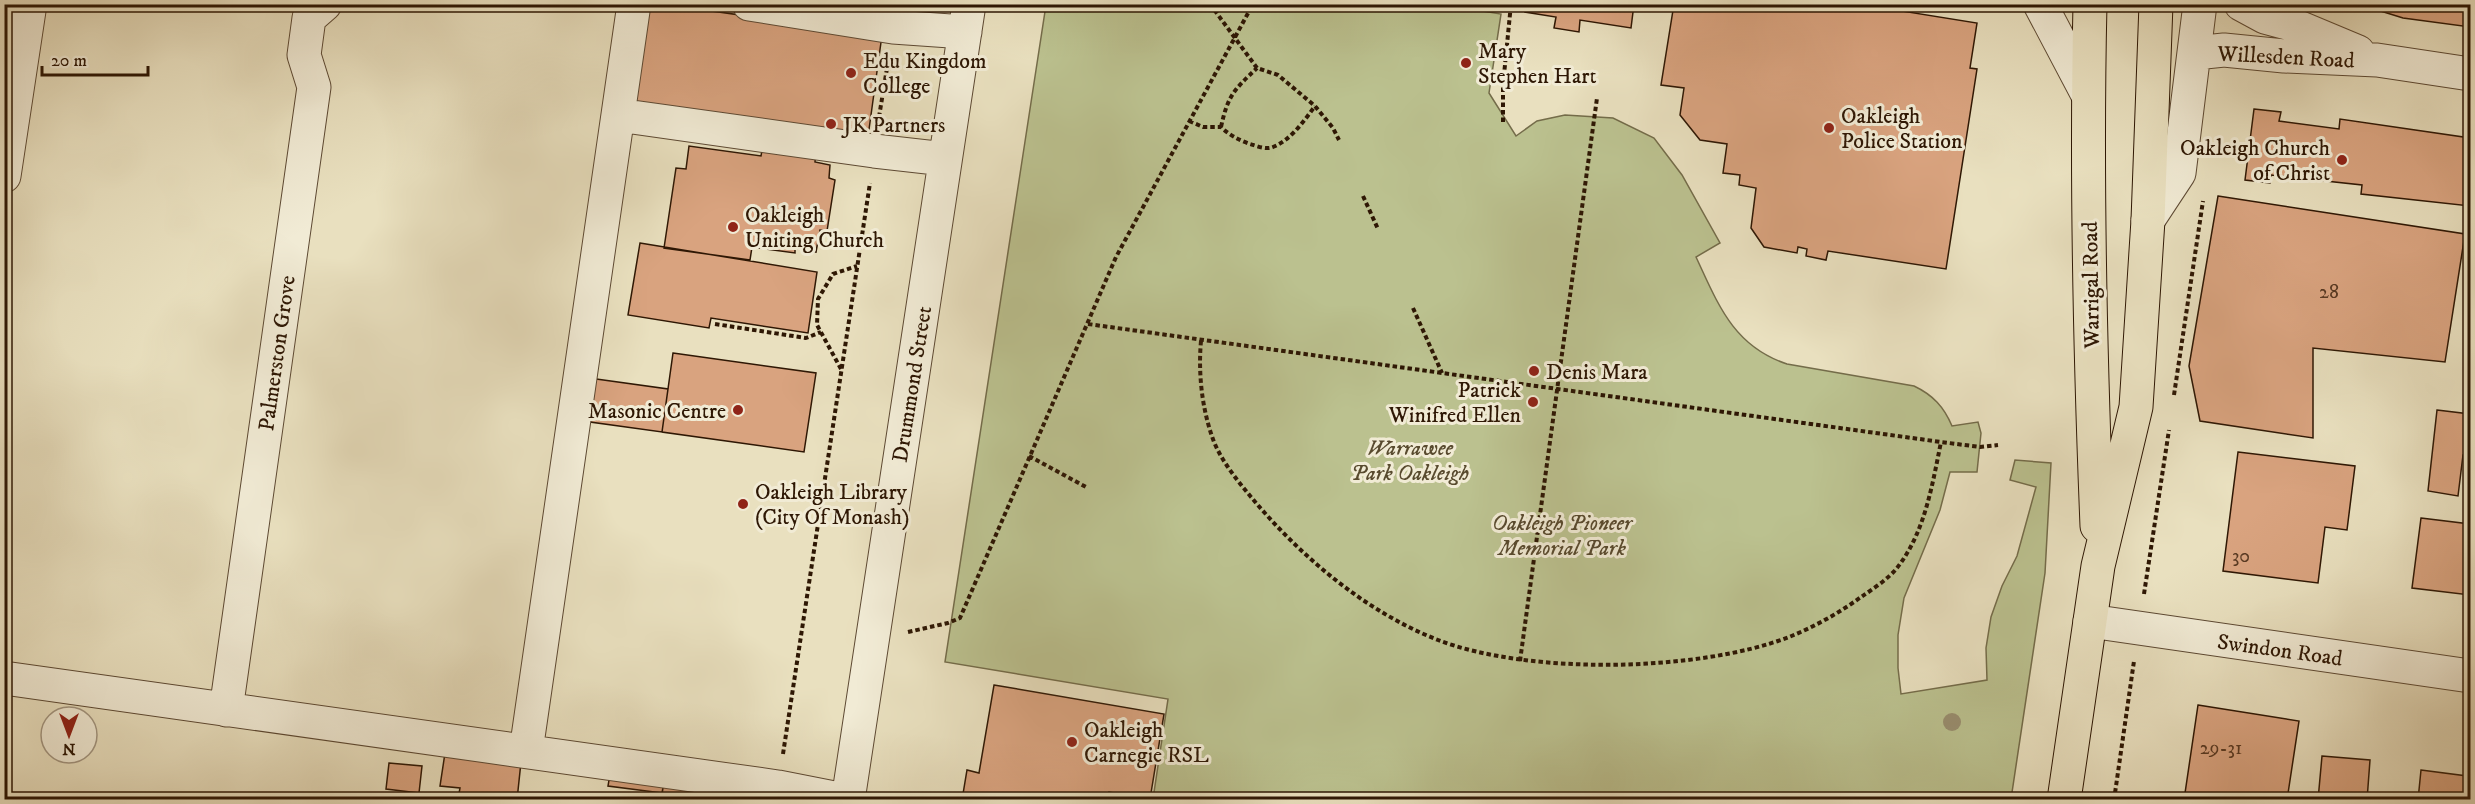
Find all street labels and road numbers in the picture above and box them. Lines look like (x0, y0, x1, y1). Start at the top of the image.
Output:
street label: Willesden Road (2216, 40, 2355, 75)
street label: Warrigal Road (2077, 221, 2106, 350)
street label: Palmerston Grove (253, 274, 302, 433)
street label: Drummond Street (887, 304, 938, 464)
street label: Swindon Road (2216, 628, 2344, 673)

